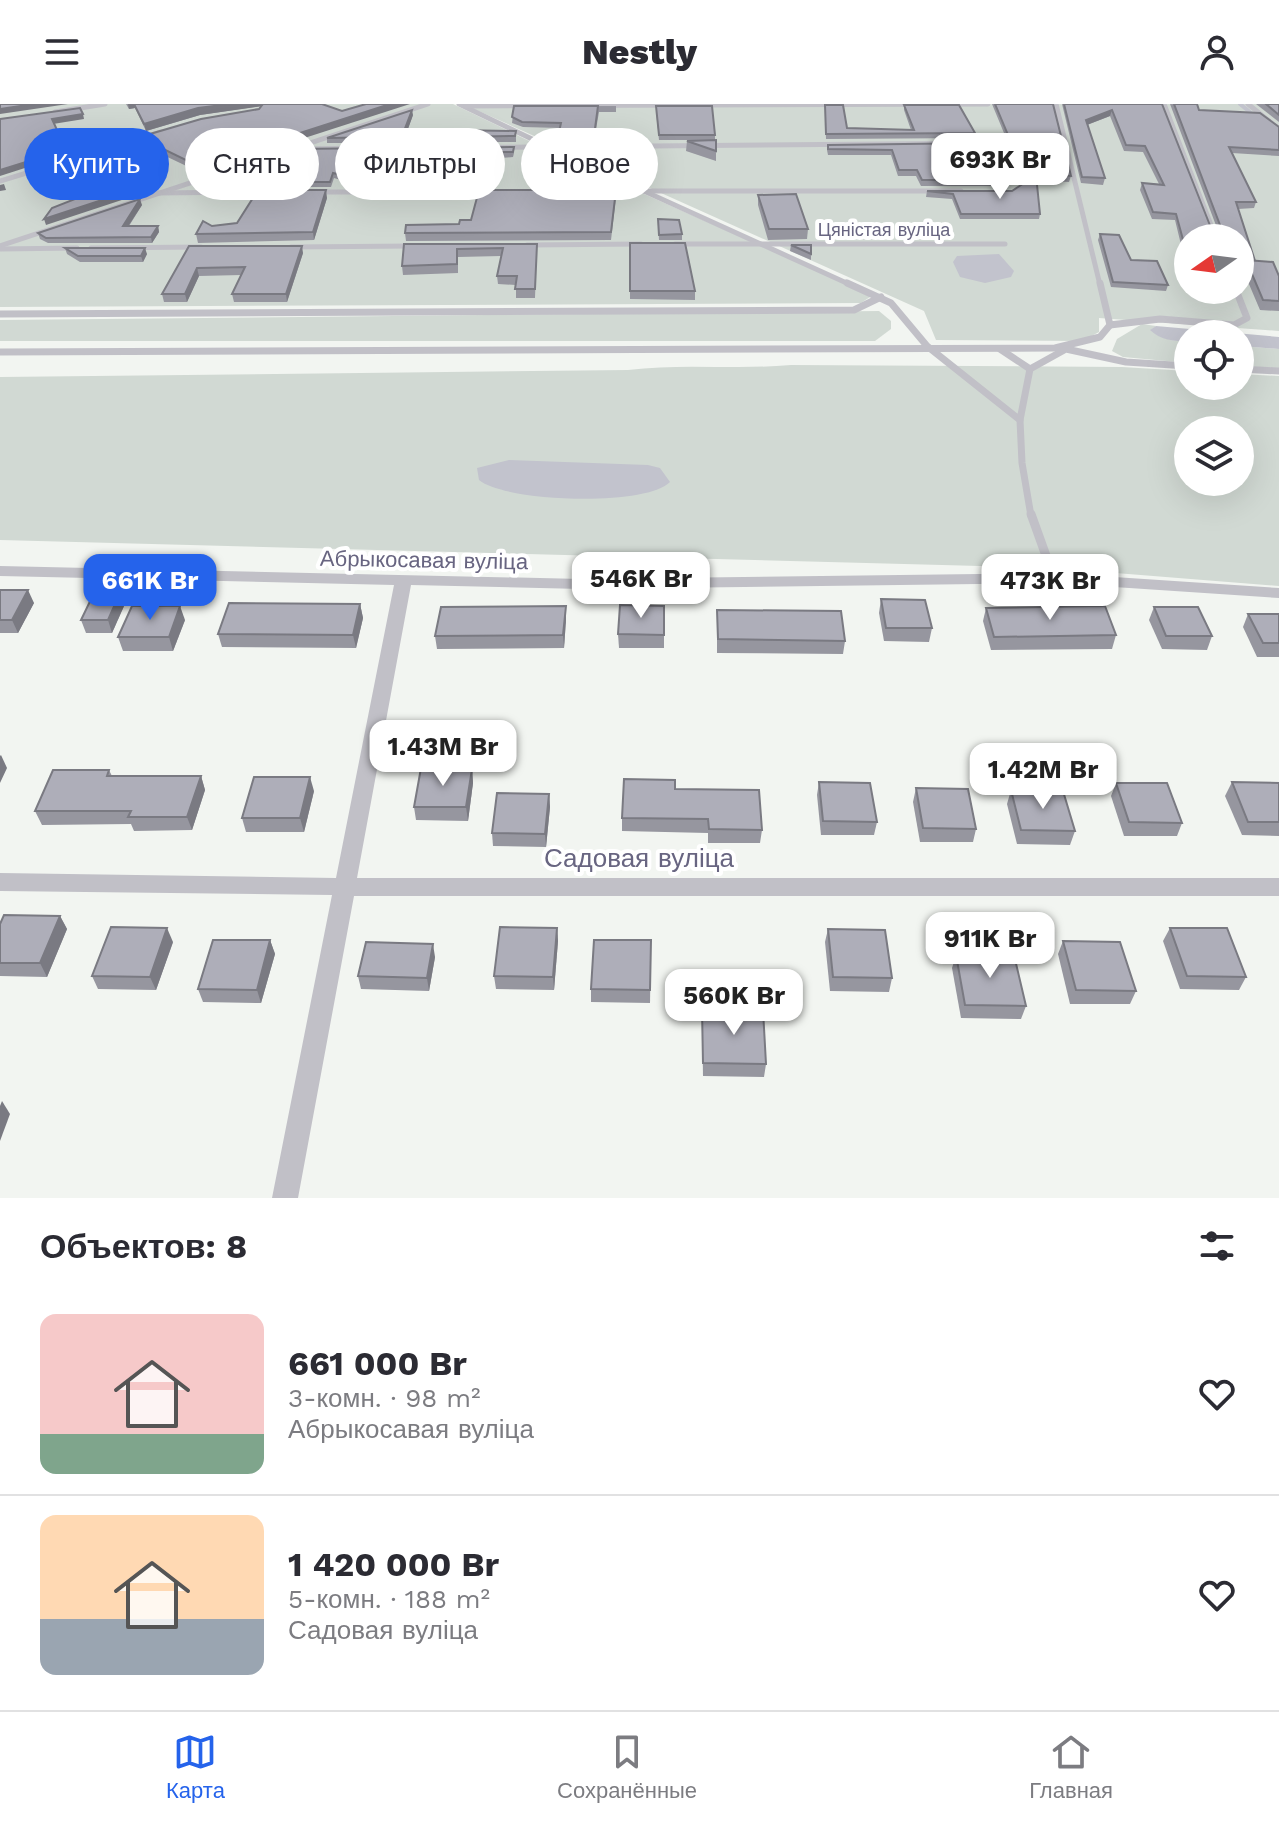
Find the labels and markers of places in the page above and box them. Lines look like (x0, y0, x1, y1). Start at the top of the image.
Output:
pin: 693K Br (926, 133, 1074, 201)
pin: 546K Br (567, 552, 715, 620)
pin: 661K Br (76, 554, 224, 622)
pin: 473K Br (976, 554, 1124, 622)
pin: 1.43M Br (360, 720, 526, 788)
pin: 1.42M Br (960, 743, 1126, 811)
pin: 911K Br (916, 912, 1064, 980)
pin: 560K Br (660, 969, 808, 1037)

